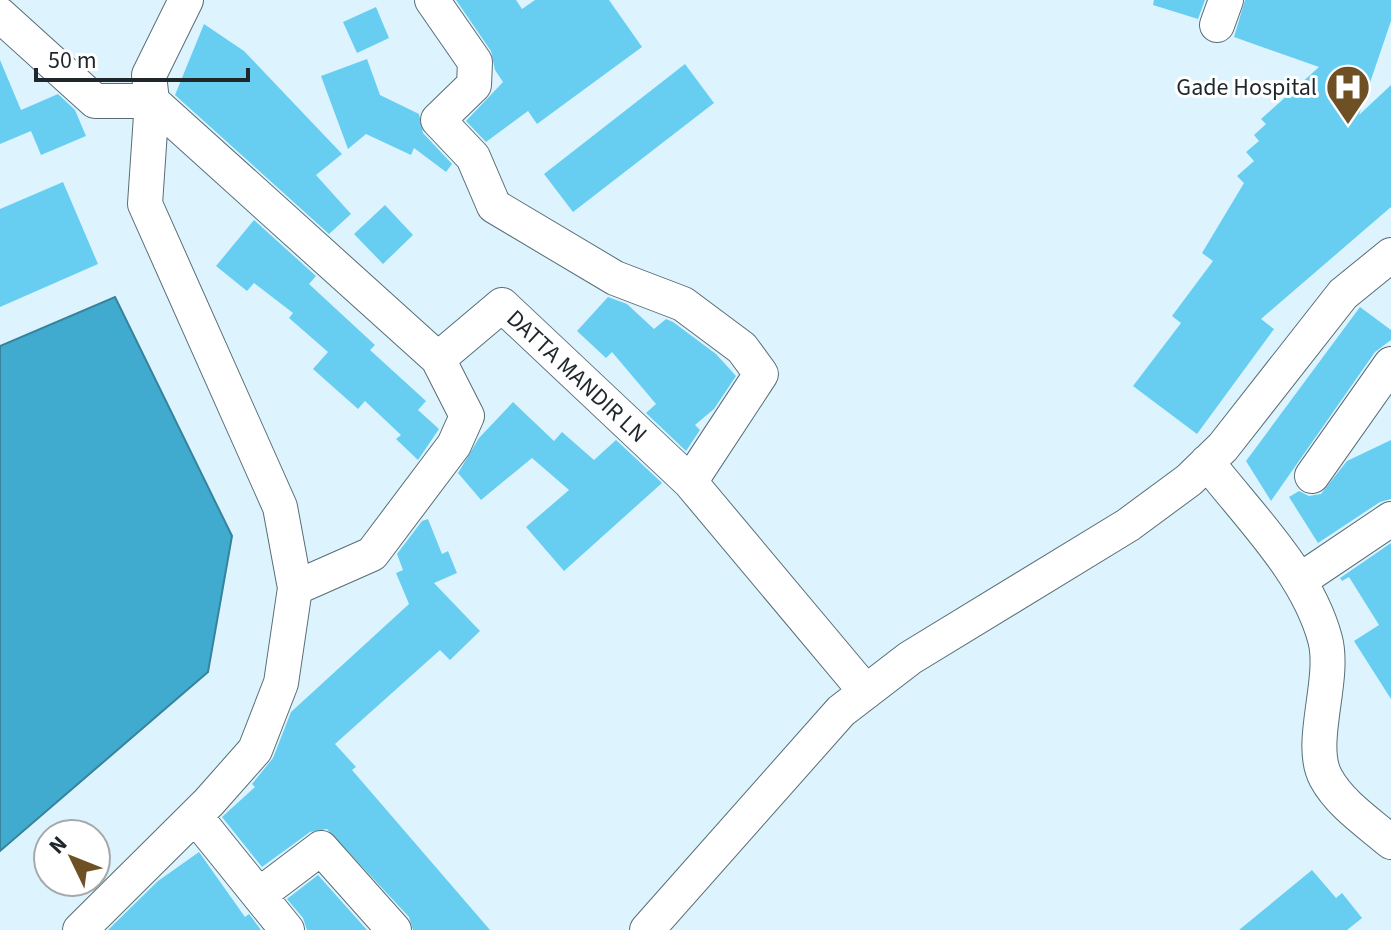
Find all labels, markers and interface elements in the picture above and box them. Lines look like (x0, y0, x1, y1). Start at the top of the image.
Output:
scale bar (36, 32, 248, 82)
text: 50 m (48, 43, 97, 78)
hospital icon: Gade Hospital (1324, 63, 1372, 126)
place label: Gade Hospital (1176, 70, 1317, 105)
street label: DATTA MANDIR LN (498, 302, 655, 451)
north arrow (32, 818, 112, 898)
text: N (41, 829, 75, 861)

